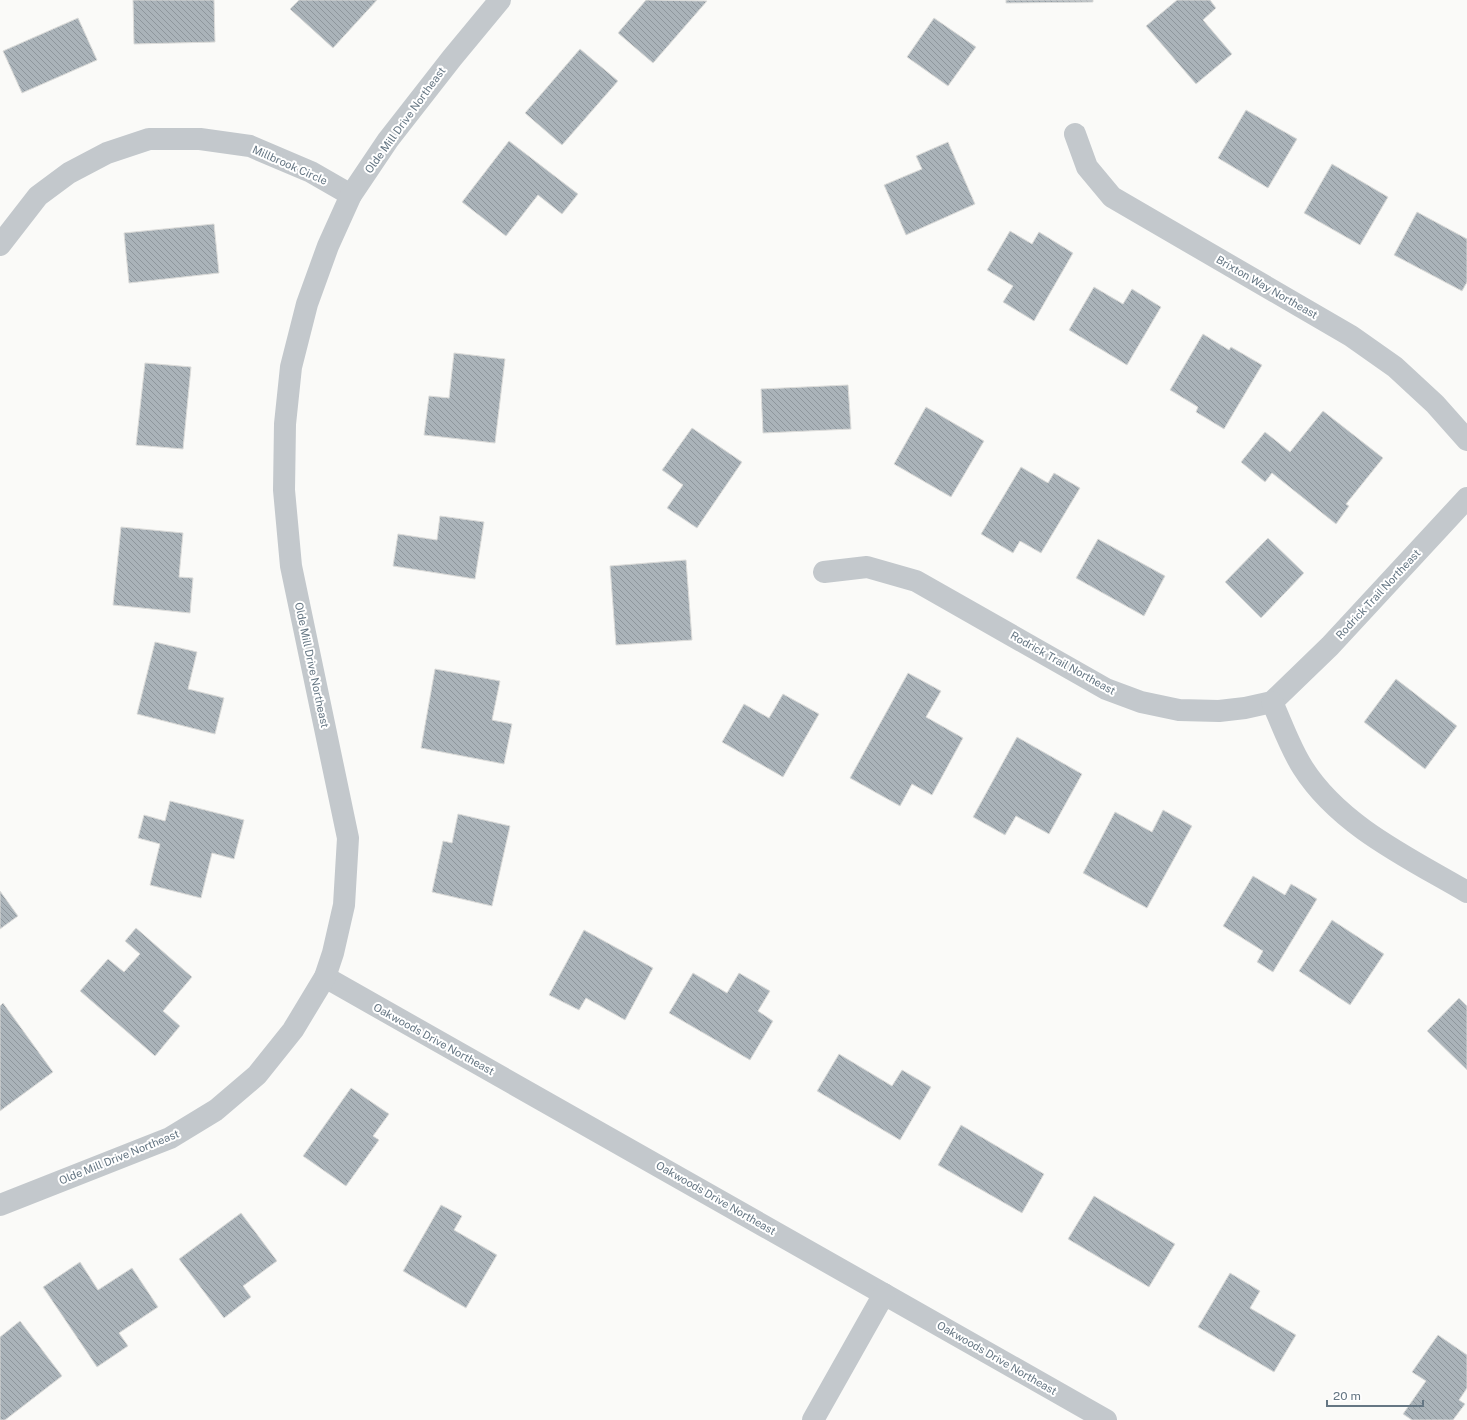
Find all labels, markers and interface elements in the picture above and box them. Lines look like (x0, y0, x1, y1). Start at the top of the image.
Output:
street label: Olde Mill Drive Northeast (362, 65, 448, 175)
street label: Millbrook Circle (251, 143, 329, 187)
street label: Brixton Way Northeast (1214, 253, 1320, 321)
street label: Rodrick Trail Northeast (1333, 547, 1423, 641)
street label: Olde Mill Drive Northeast (293, 601, 331, 729)
street label: Rodrick Trail Northeast (1008, 629, 1118, 697)
street label: Oakwoods Drive Northeast (372, 1001, 496, 1077)
street label: Olde Mill Drive Northeast (57, 1127, 181, 1187)
street label: Oakwoods Drive Northeast (654, 1159, 778, 1237)
street label: Oakwoods Drive Northeast (935, 1319, 1059, 1397)
scale bar (1327, 1382, 1423, 1408)
text: 20 m (1333, 1389, 1361, 1403)

